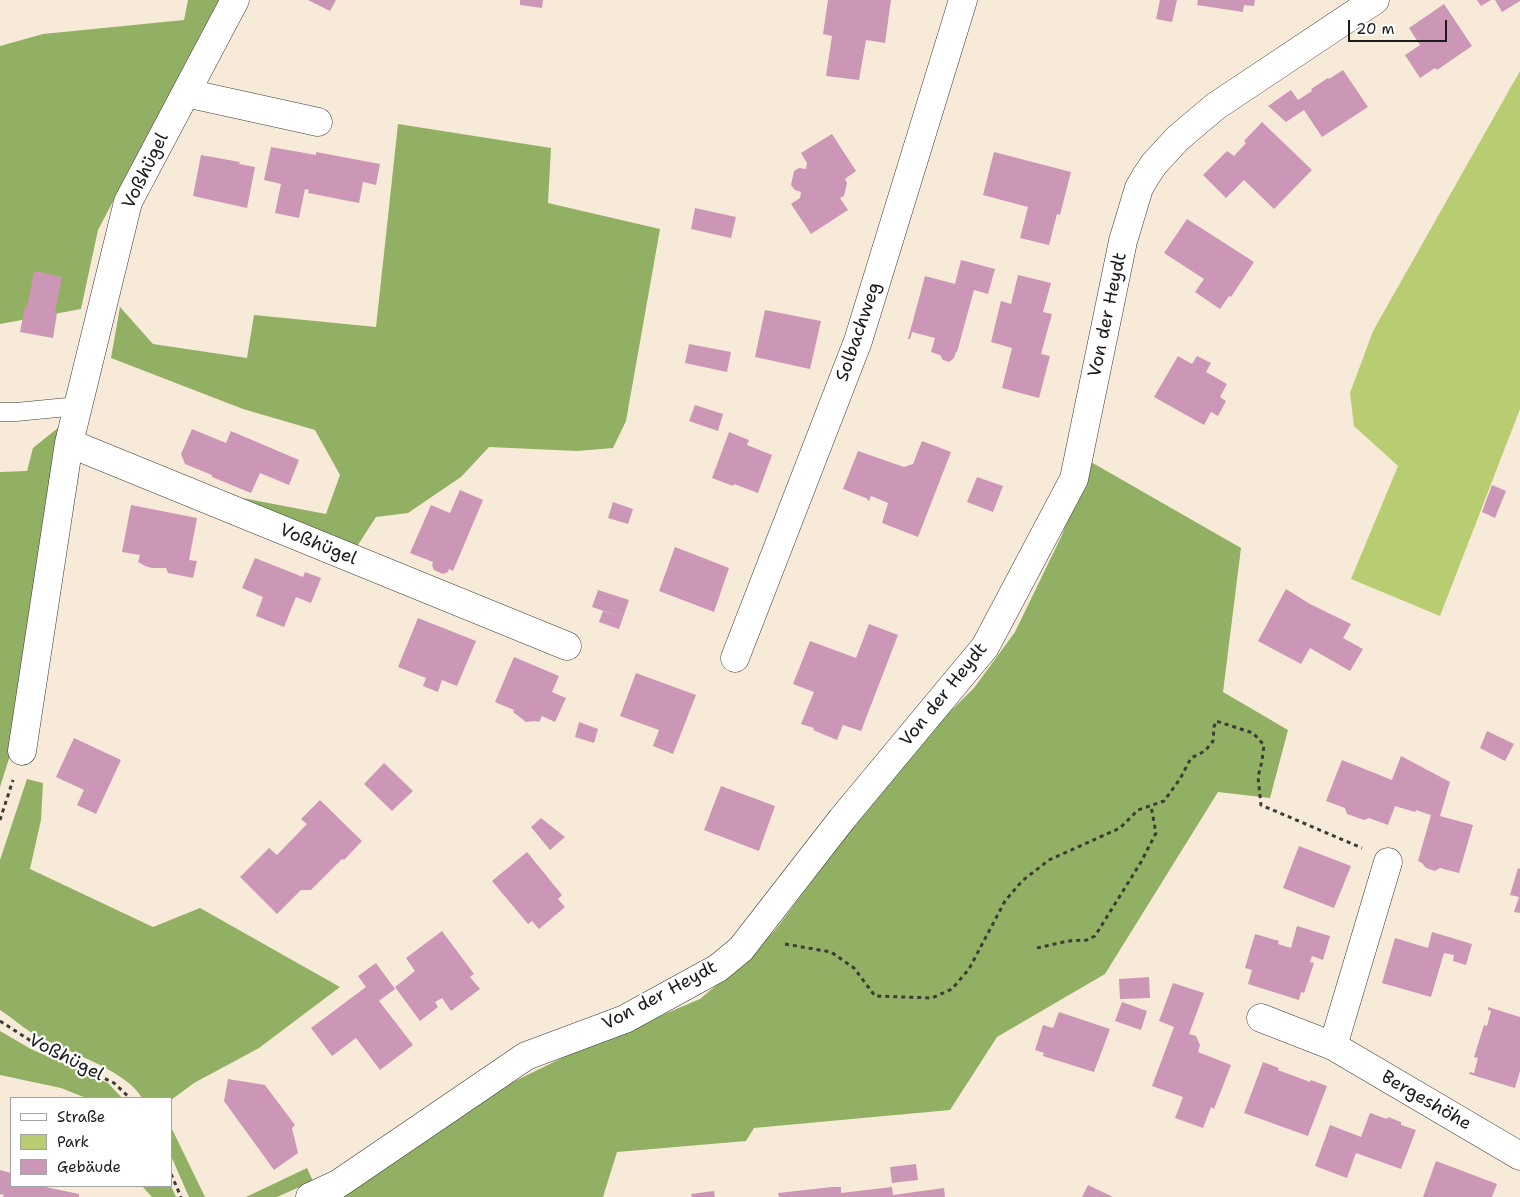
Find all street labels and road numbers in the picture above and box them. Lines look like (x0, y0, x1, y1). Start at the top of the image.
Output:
street label: Voßhügel (118, 130, 174, 212)
street label: Von der Heydt (1084, 251, 1132, 379)
street label: Solbachweg (832, 279, 886, 385)
street label: Voßhügel (276, 520, 360, 570)
street label: Von der Heydt (896, 639, 992, 751)
street label: Von der Heydt (599, 957, 721, 1035)
street label: Voßhügel (25, 1030, 107, 1086)
street label: Bergeshöhe (1377, 1067, 1475, 1135)

